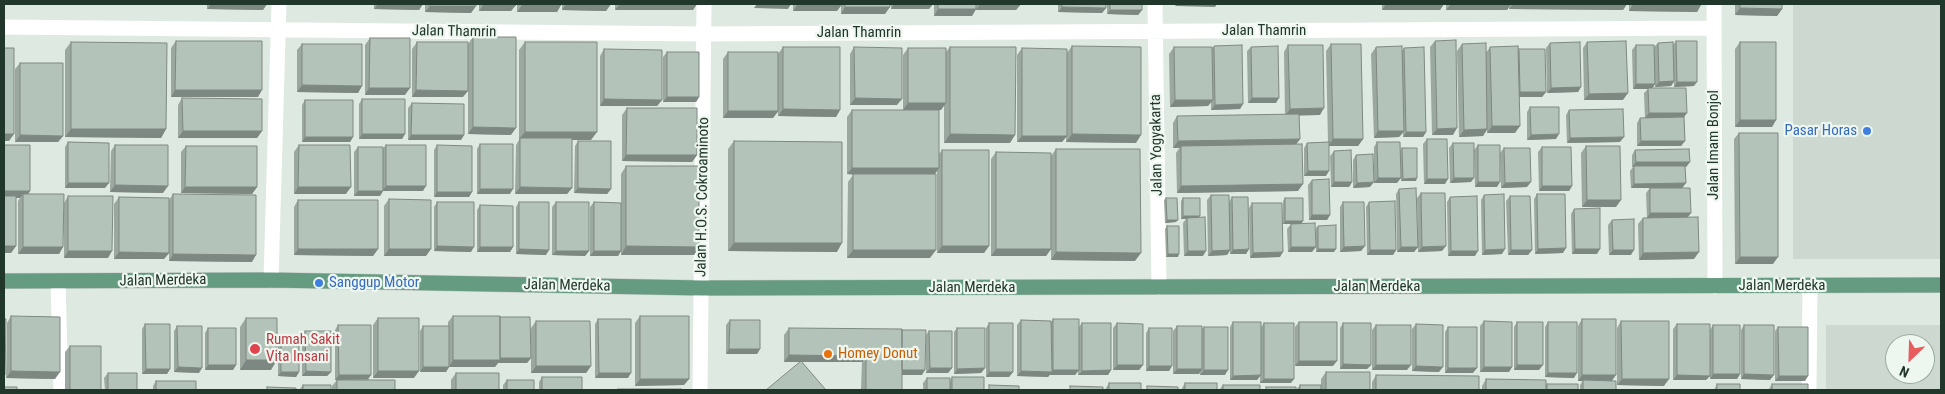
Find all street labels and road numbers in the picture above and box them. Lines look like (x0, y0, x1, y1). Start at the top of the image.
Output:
street label: Jalan Thamrin (412, 22, 496, 42)
street label: Jalan Thamrin (1222, 22, 1306, 40)
street label: Jalan Thamrin (817, 24, 901, 42)
street label: Jalan Imam Bonjol (1705, 90, 1723, 200)
street label: Jalan Yogyakarta (1147, 94, 1167, 196)
street label: Jalan H.O.S. Cokroaminoto (693, 117, 713, 277)
street label: Jalan Merdeka (119, 271, 207, 291)
street label: Jalan Merdeka (523, 276, 611, 296)
street label: Jalan Merdeka (1739, 277, 1825, 295)
street label: Jalan Merdeka (1334, 278, 1420, 296)
street label: Jalan Merdeka (929, 279, 1015, 297)

